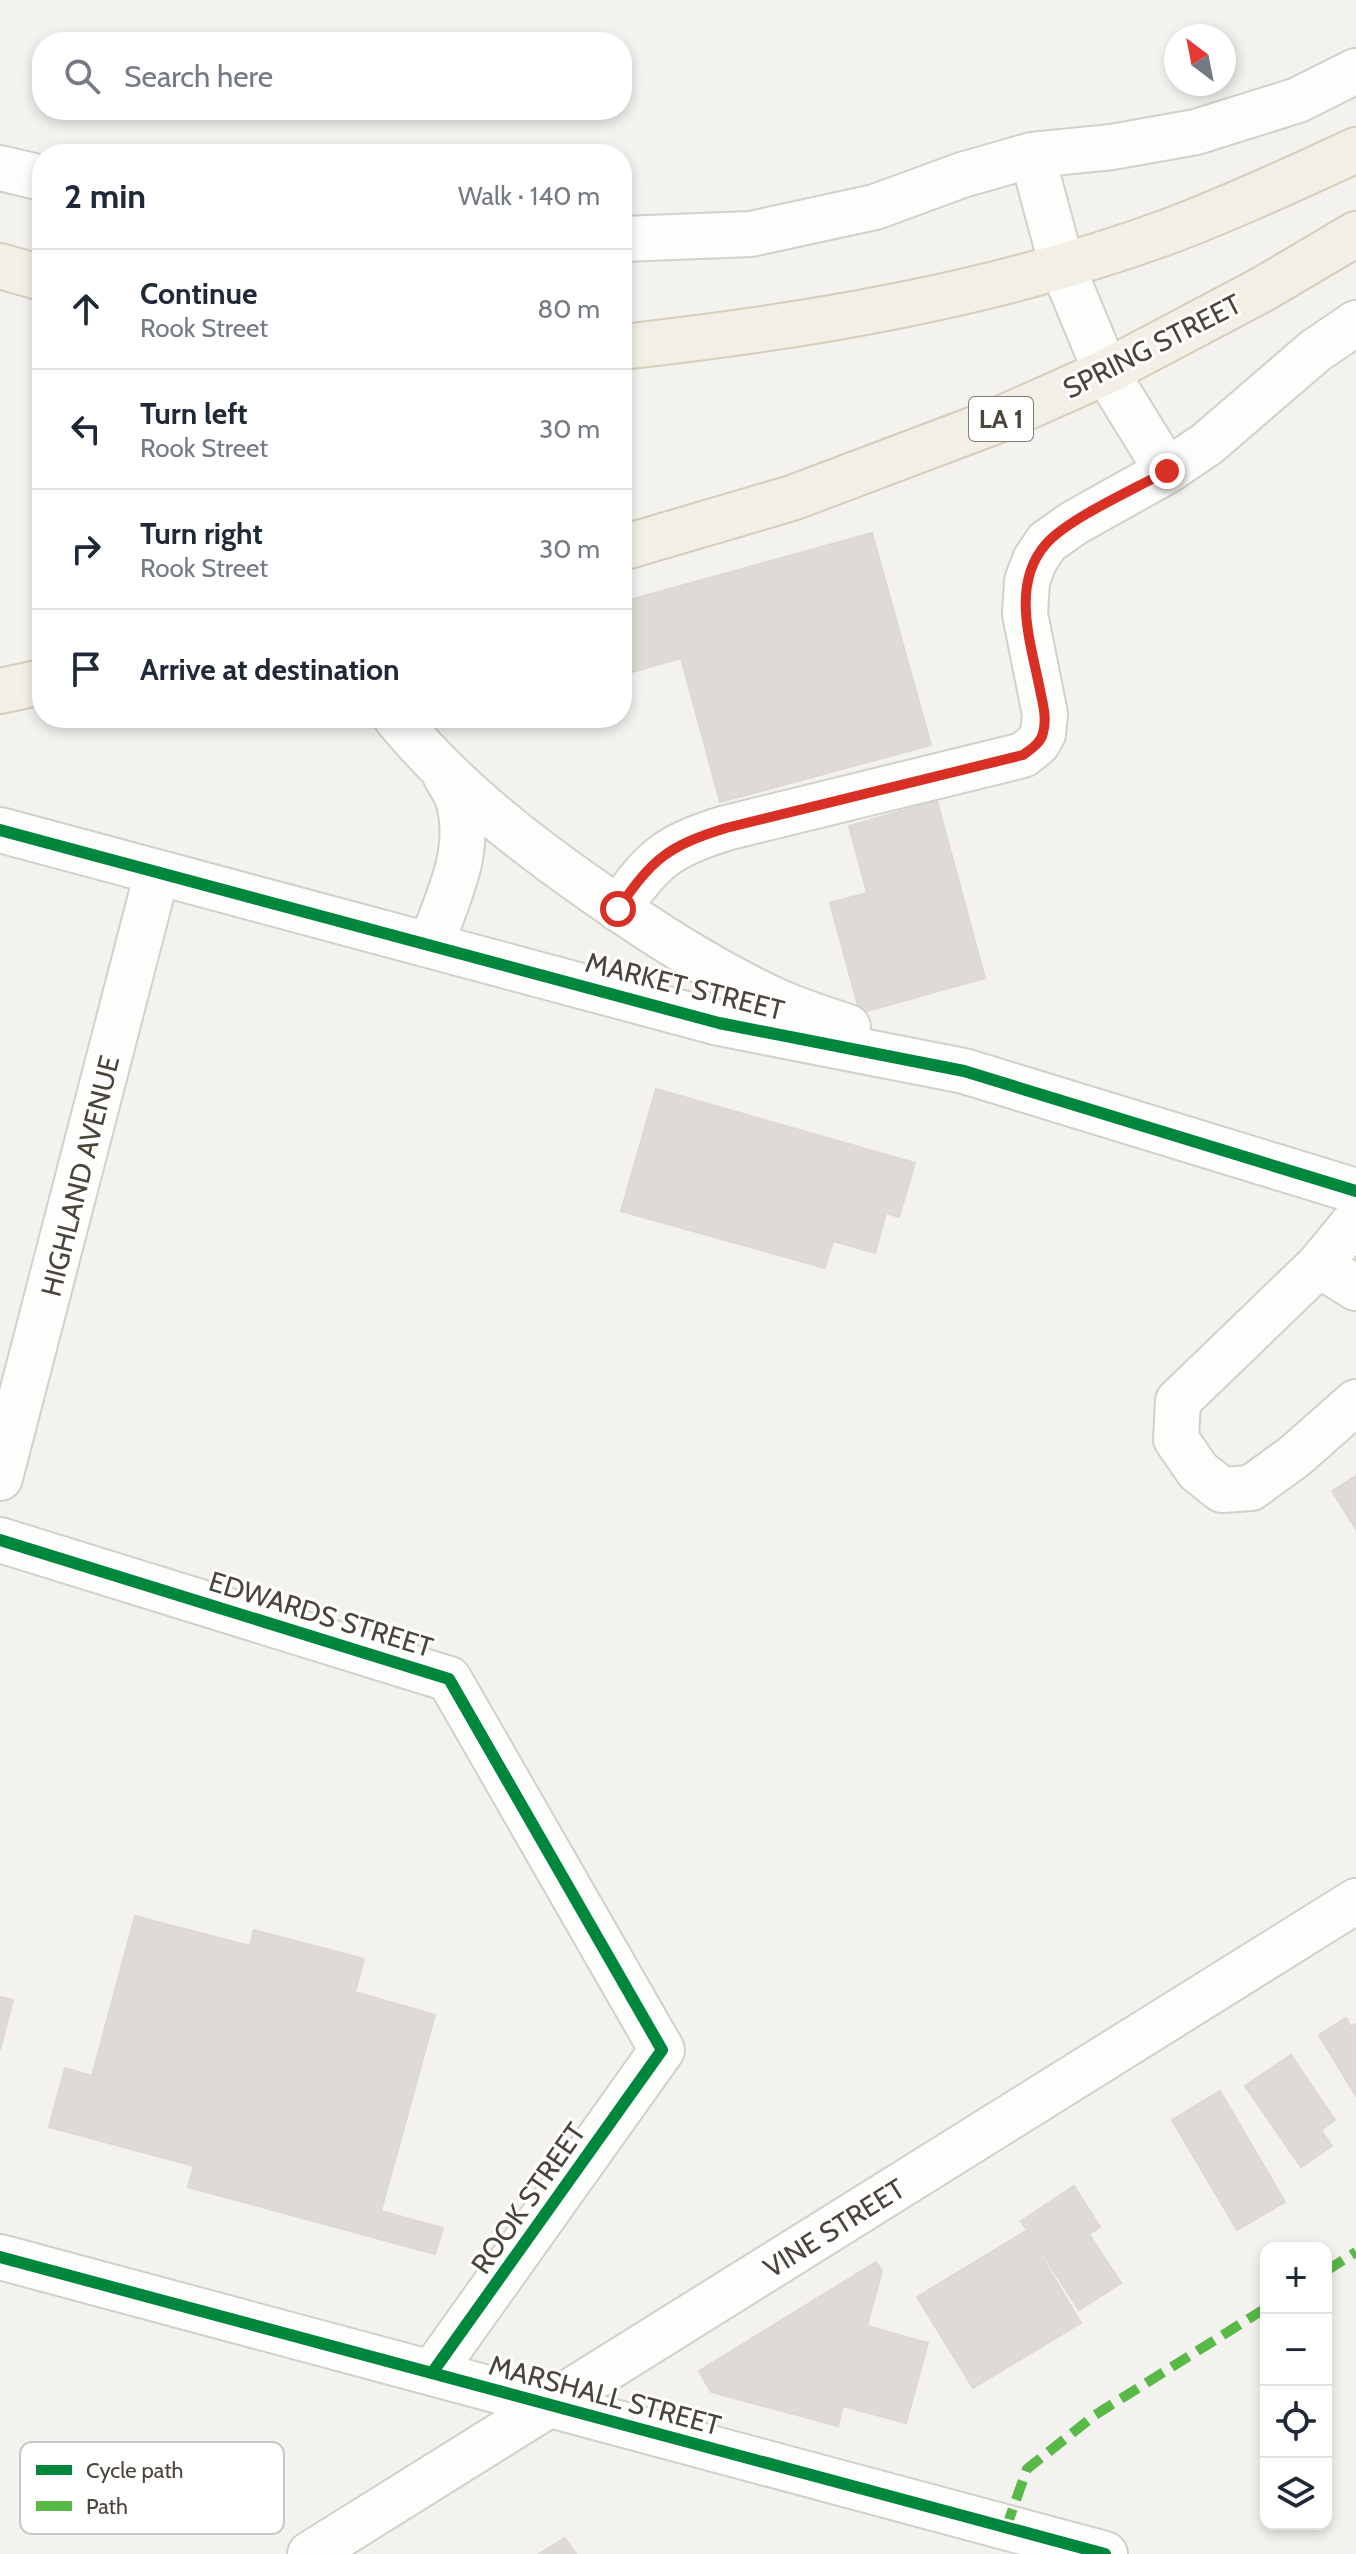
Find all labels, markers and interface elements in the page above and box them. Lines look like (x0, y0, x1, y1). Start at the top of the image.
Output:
north arrow (1164, 24, 1236, 96)
search box (32, 32, 632, 120)
icon: search (60, 54, 104, 98)
text: Search here (124, 58, 273, 95)
text: 2 min (64, 175, 146, 217)
text: Walk · 140 m (458, 180, 600, 212)
text: Continue (140, 275, 257, 312)
street label: SPRING STREET (1057, 286, 1247, 405)
icon: ahead (64, 287, 108, 331)
text: 80 m (537, 293, 600, 325)
text: Rook Street (140, 312, 268, 344)
text: Turn left (140, 395, 248, 432)
road number: LA 1 (969, 397, 1033, 441)
icon: left (64, 407, 108, 451)
text: 30 m (539, 413, 600, 445)
text: Rook Street (140, 432, 268, 464)
route end (1149, 453, 1185, 489)
text: Turn right (140, 515, 263, 552)
icon: right (64, 527, 108, 571)
text: 30 m (539, 533, 600, 565)
text: Rook Street (140, 552, 268, 584)
icon: arrive (64, 647, 108, 691)
text: Arrive at destination (140, 651, 400, 688)
route start (600, 891, 636, 927)
street label: MARKET STREET (582, 945, 788, 1027)
street label: HIGHLAND AVENUE (34, 1052, 126, 1300)
street label: EDWARDS STREET (205, 1564, 437, 1664)
street label: ROOK STREET (464, 2116, 593, 2280)
street label: VINE STREET (757, 2171, 911, 2285)
map controls (1260, 2242, 1332, 2530)
button: + (1260, 2242, 1332, 2314)
button: − (1260, 2314, 1332, 2386)
street label: MARSHALL STREET (485, 2348, 725, 2442)
button: locate (1260, 2386, 1332, 2458)
legend (20, 2442, 284, 2534)
text: Cycle path (86, 2457, 184, 2484)
button: layers (1260, 2458, 1332, 2530)
text: Path (86, 2493, 128, 2520)

